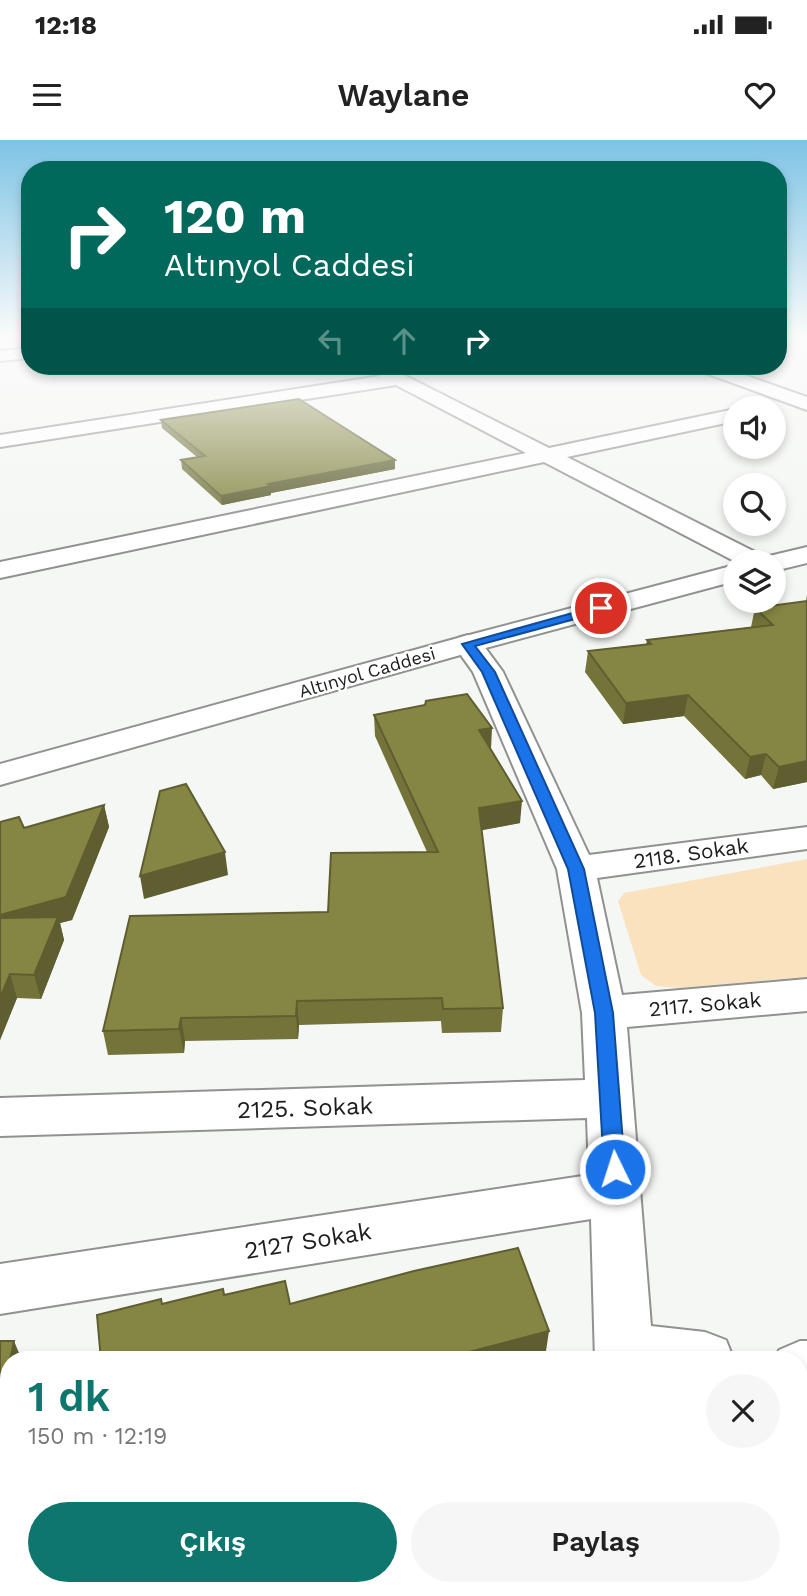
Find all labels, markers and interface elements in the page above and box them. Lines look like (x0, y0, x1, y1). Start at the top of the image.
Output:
text: 12:18 (35, 10, 97, 40)
icon: menu (28, 76, 66, 114)
text: Waylane (337, 76, 470, 114)
icon: heart (741, 76, 779, 114)
text: 120 m (164, 187, 306, 245)
icon: right (49, 189, 140, 280)
text: Altınyol Caddesi (164, 246, 415, 284)
icon: left (312, 322, 350, 360)
icon: ahead (385, 322, 423, 360)
icon: right (458, 322, 496, 360)
map controls (723, 396, 786, 613)
button: sound (723, 396, 786, 459)
button: search (723, 473, 786, 536)
button: layers (723, 550, 786, 613)
pin (571, 578, 631, 638)
icon: arrive (582, 589, 620, 627)
street label: Altınyol Caddesi (296, 642, 438, 702)
street label: 2118. Sokak (632, 833, 750, 873)
street label: 2117. Sokak (648, 987, 762, 1021)
street label: 2125. Sokak (236, 1092, 374, 1124)
position arrow (578, 1132, 652, 1206)
street label: 2127 Sokak (243, 1217, 374, 1265)
text: 1 dk (28, 1372, 110, 1421)
button: close (706, 1374, 780, 1448)
text: 150 m · 12:19 (28, 1423, 167, 1450)
button: Çıkış (28, 1502, 397, 1582)
button: Paylaş (411, 1502, 780, 1582)

